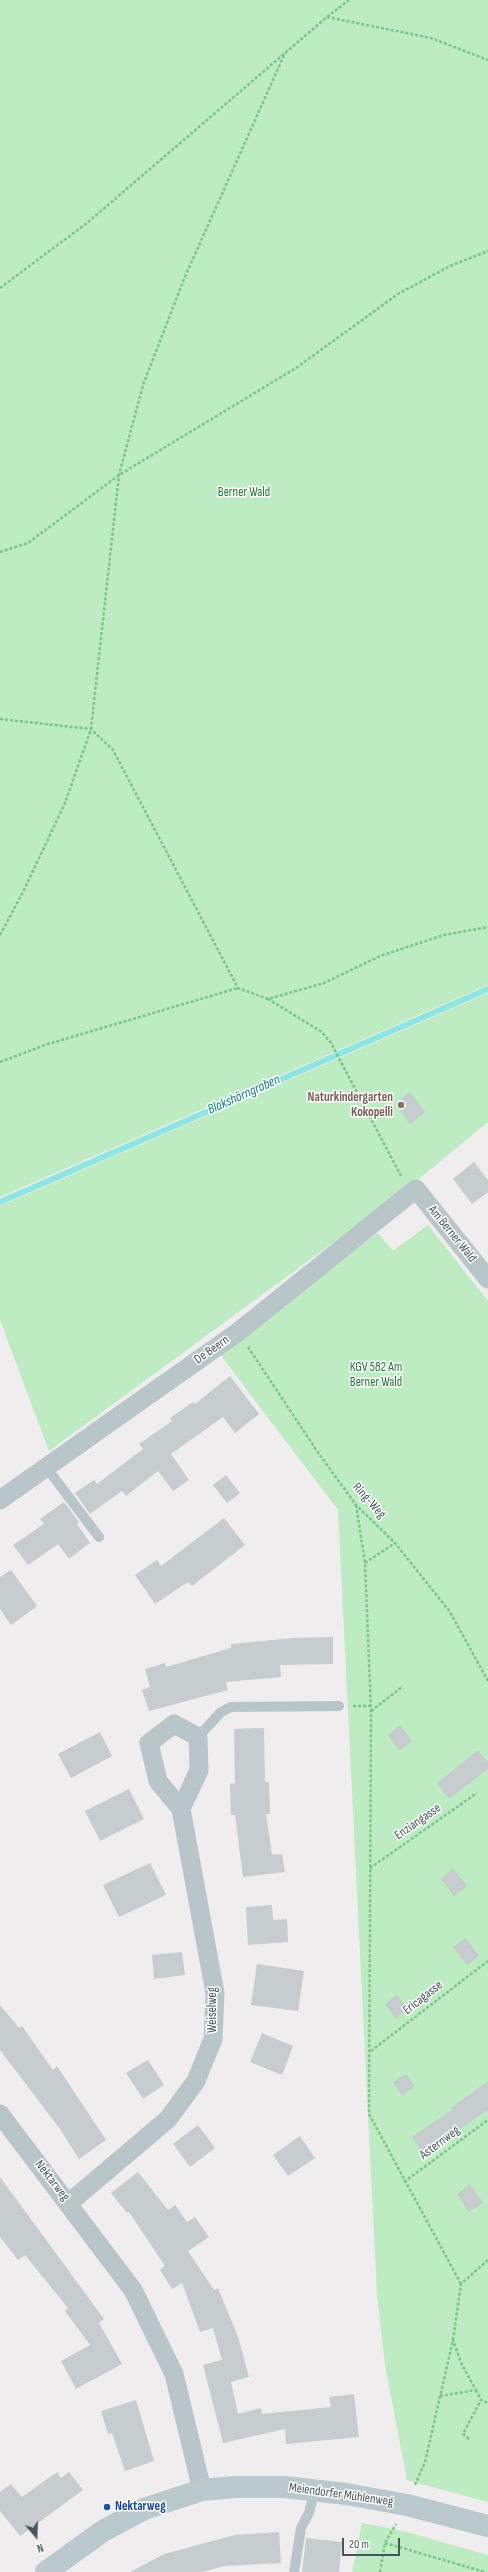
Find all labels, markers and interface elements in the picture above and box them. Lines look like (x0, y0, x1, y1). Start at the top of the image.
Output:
park label: Berner Wald (218, 485, 270, 501)
water label: Blakshörngraben (205, 1072, 283, 1118)
place label: Naturkindergarten Kokopelli (307, 1090, 393, 1121)
marker: Naturkindergarten Kokopelli (396, 1100, 406, 1110)
street label: Am Berner Wald (424, 1202, 480, 1266)
street label: De Beern (191, 1332, 233, 1368)
park label: KGV 582 Am Berner Wald (350, 1360, 402, 1391)
street label: Ring-Weg (349, 1480, 389, 1522)
street label: Enziangasse (392, 1800, 444, 1844)
street label: Ericagasse (400, 1978, 446, 2018)
street label: Weiselweg (205, 1987, 221, 2033)
street label: Asternweg (417, 2123, 463, 2163)
street label: Nektarweg (31, 2158, 73, 2204)
street label: Meiendorfer Mühlenweg (288, 2480, 394, 2510)
place label: Nektarweg (115, 2499, 166, 2515)
marker: Nektarweg (102, 2502, 112, 2512)
north arrow (16, 2516, 56, 2556)
scale bar (344, 2530, 402, 2556)
text: 20 m (349, 2537, 369, 2552)
text: N (35, 2541, 45, 2555)

